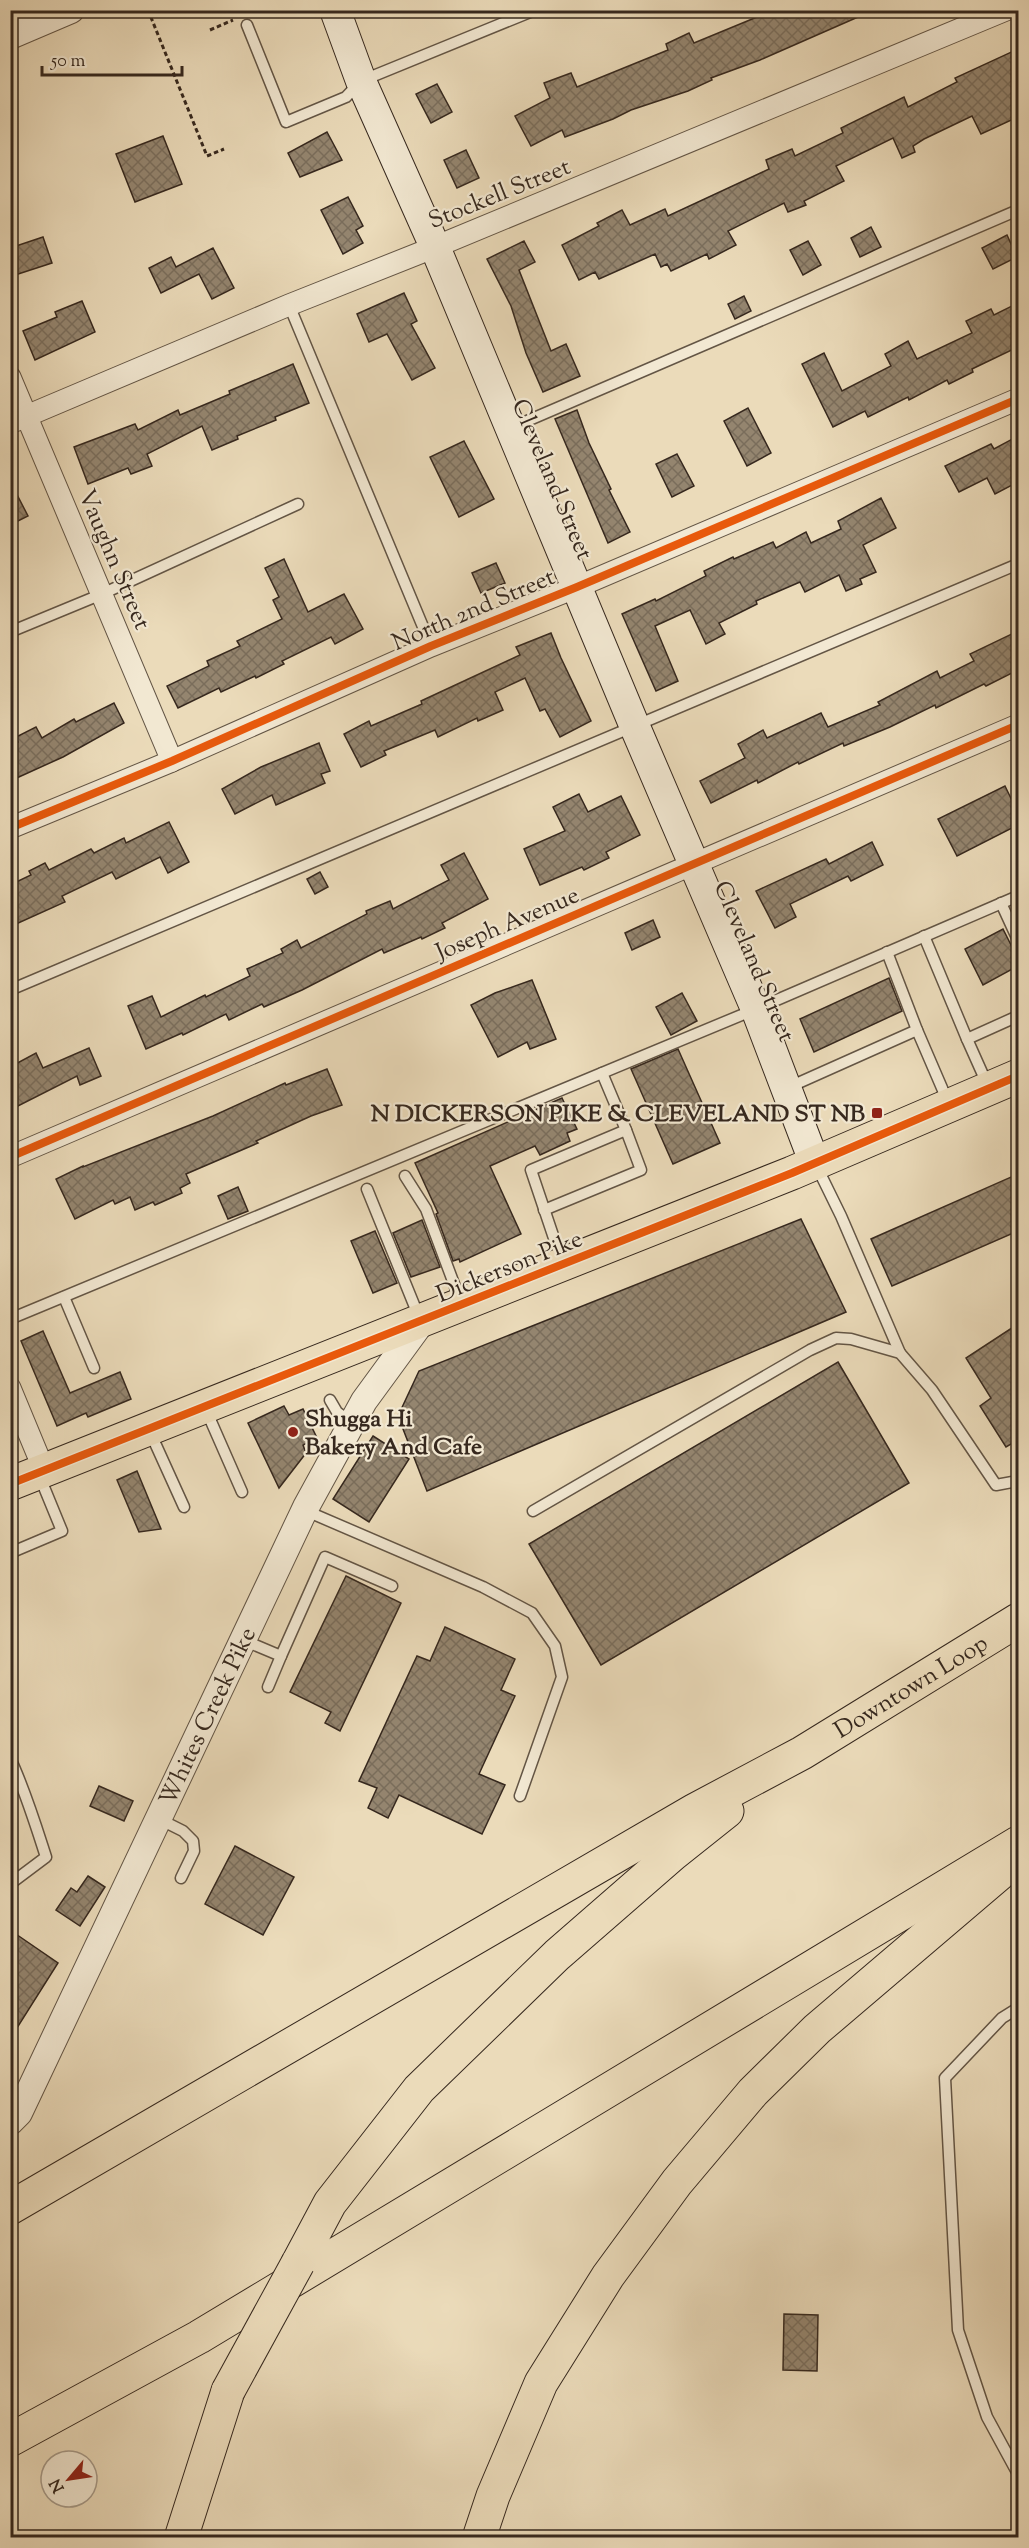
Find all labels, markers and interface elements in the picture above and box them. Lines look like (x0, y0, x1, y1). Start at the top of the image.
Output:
scale bar (42, 39, 182, 77)
text: 50 m (50, 49, 86, 75)
street label: Stockell Street (424, 151, 576, 239)
street label: Cleveland Street (502, 394, 600, 566)
street label: Vaughn Street (68, 484, 158, 635)
street label: North 2nd Street (387, 561, 561, 661)
street label: Cleveland Street (704, 876, 802, 1048)
street label: Joseph Avenue (429, 879, 585, 971)
place label: N DICKERSON PIKE & CLEVELAND ST NB (371, 1098, 865, 1132)
marker: N DICKERSON PIKE & CLEVELAND ST NB (870, 1106, 884, 1120)
street label: Dickerson Pike (432, 1223, 588, 1313)
place label: Shugga Hi Bakery And Cafe (305, 1403, 482, 1465)
marker: Shugga Hi Bakery And Cafe (286, 1425, 300, 1439)
street label: Whites Creek Pike (152, 1622, 266, 1812)
street label: Downtown Loop (828, 1627, 995, 1748)
north arrow (39, 2449, 99, 2509)
text: N (45, 2474, 71, 2496)

